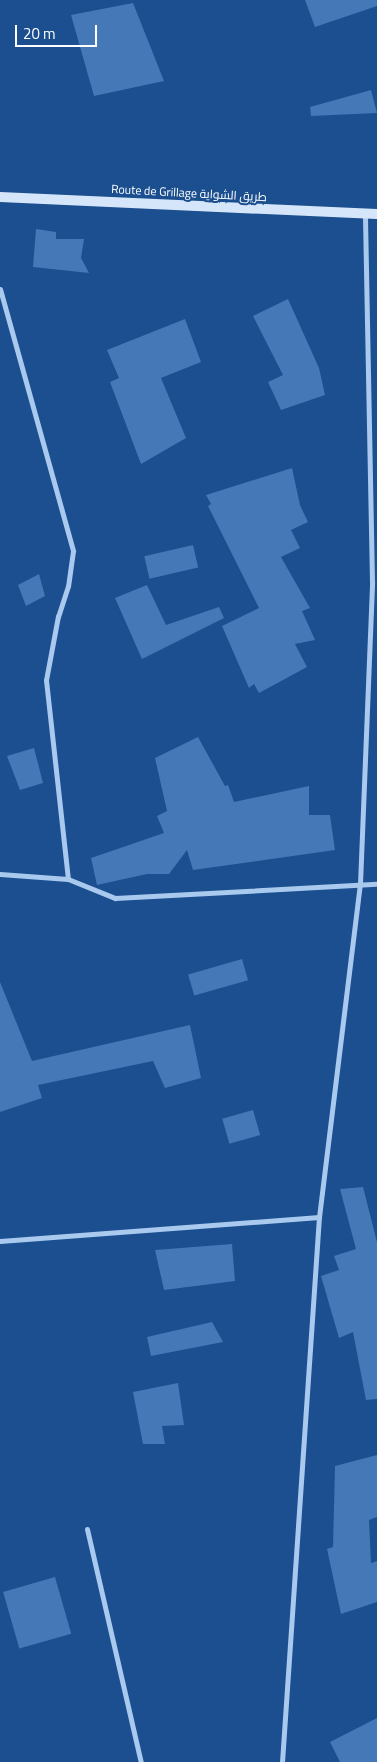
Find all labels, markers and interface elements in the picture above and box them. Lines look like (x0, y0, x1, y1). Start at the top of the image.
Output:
scale bar (18, 15, 100, 47)
text: 20 m (23, 22, 56, 45)
street label: Route de Grillage طريق الشواية (111, 182, 267, 204)

